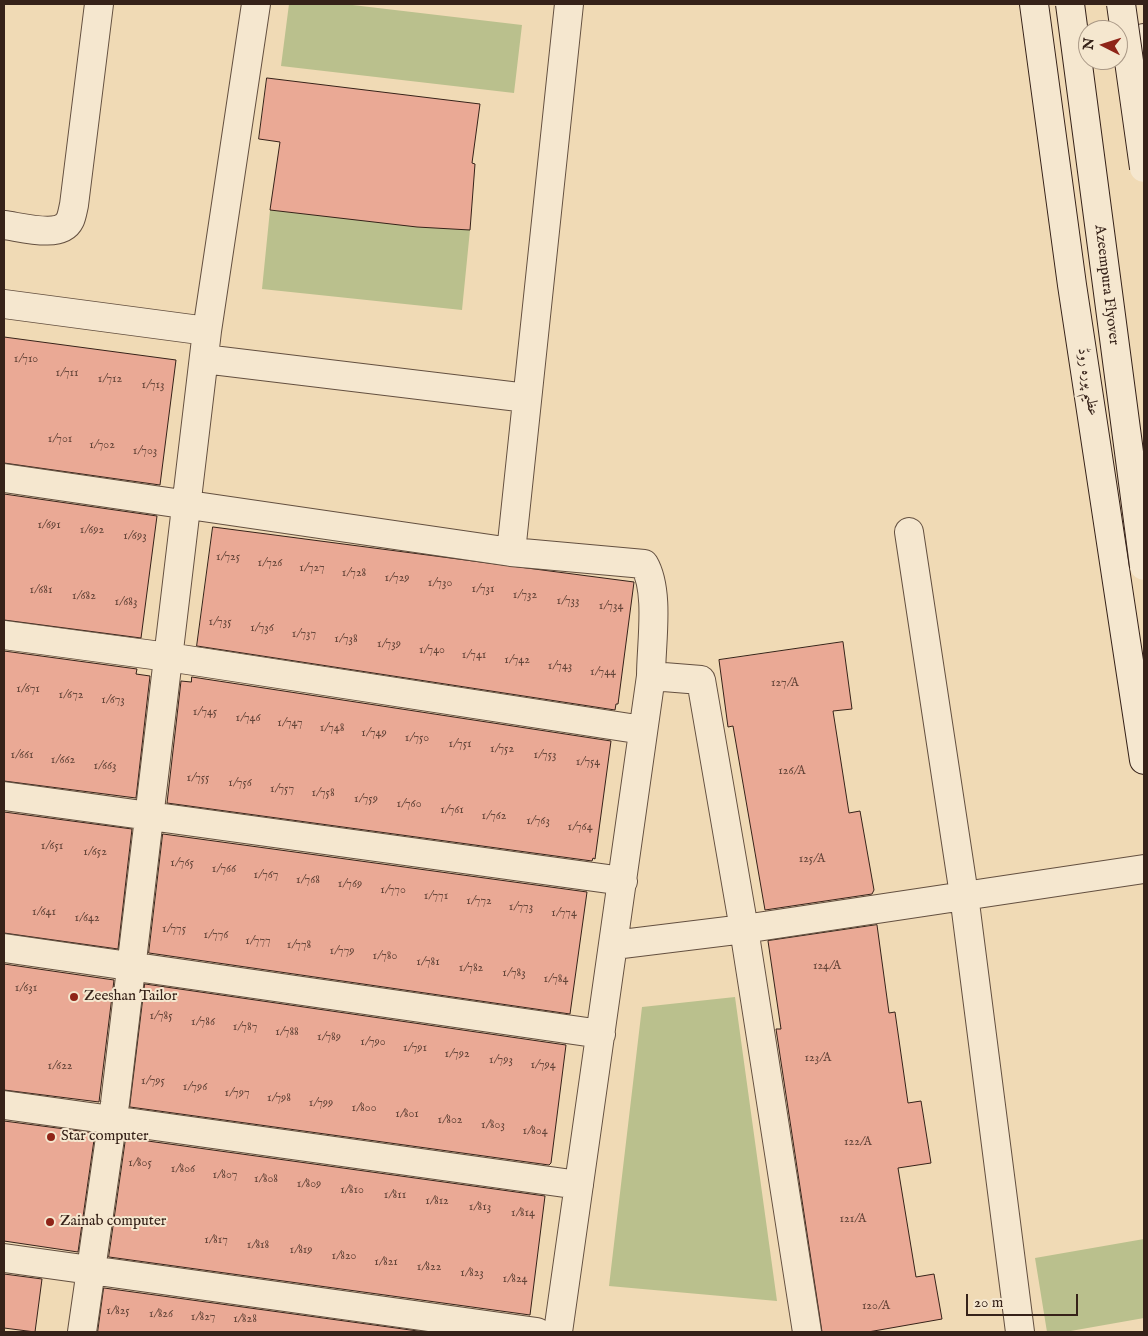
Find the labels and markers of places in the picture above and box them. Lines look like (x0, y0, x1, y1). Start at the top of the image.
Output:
place label: Zeeshan Tailor (84, 988, 177, 1006)
marker: Zeeshan Tailor (68, 991, 80, 1003)
place label: Star computer (61, 1128, 149, 1146)
marker: Star computer (45, 1131, 57, 1143)
place label: Zainab computer (60, 1213, 166, 1231)
marker: Zainab computer (44, 1216, 56, 1228)

